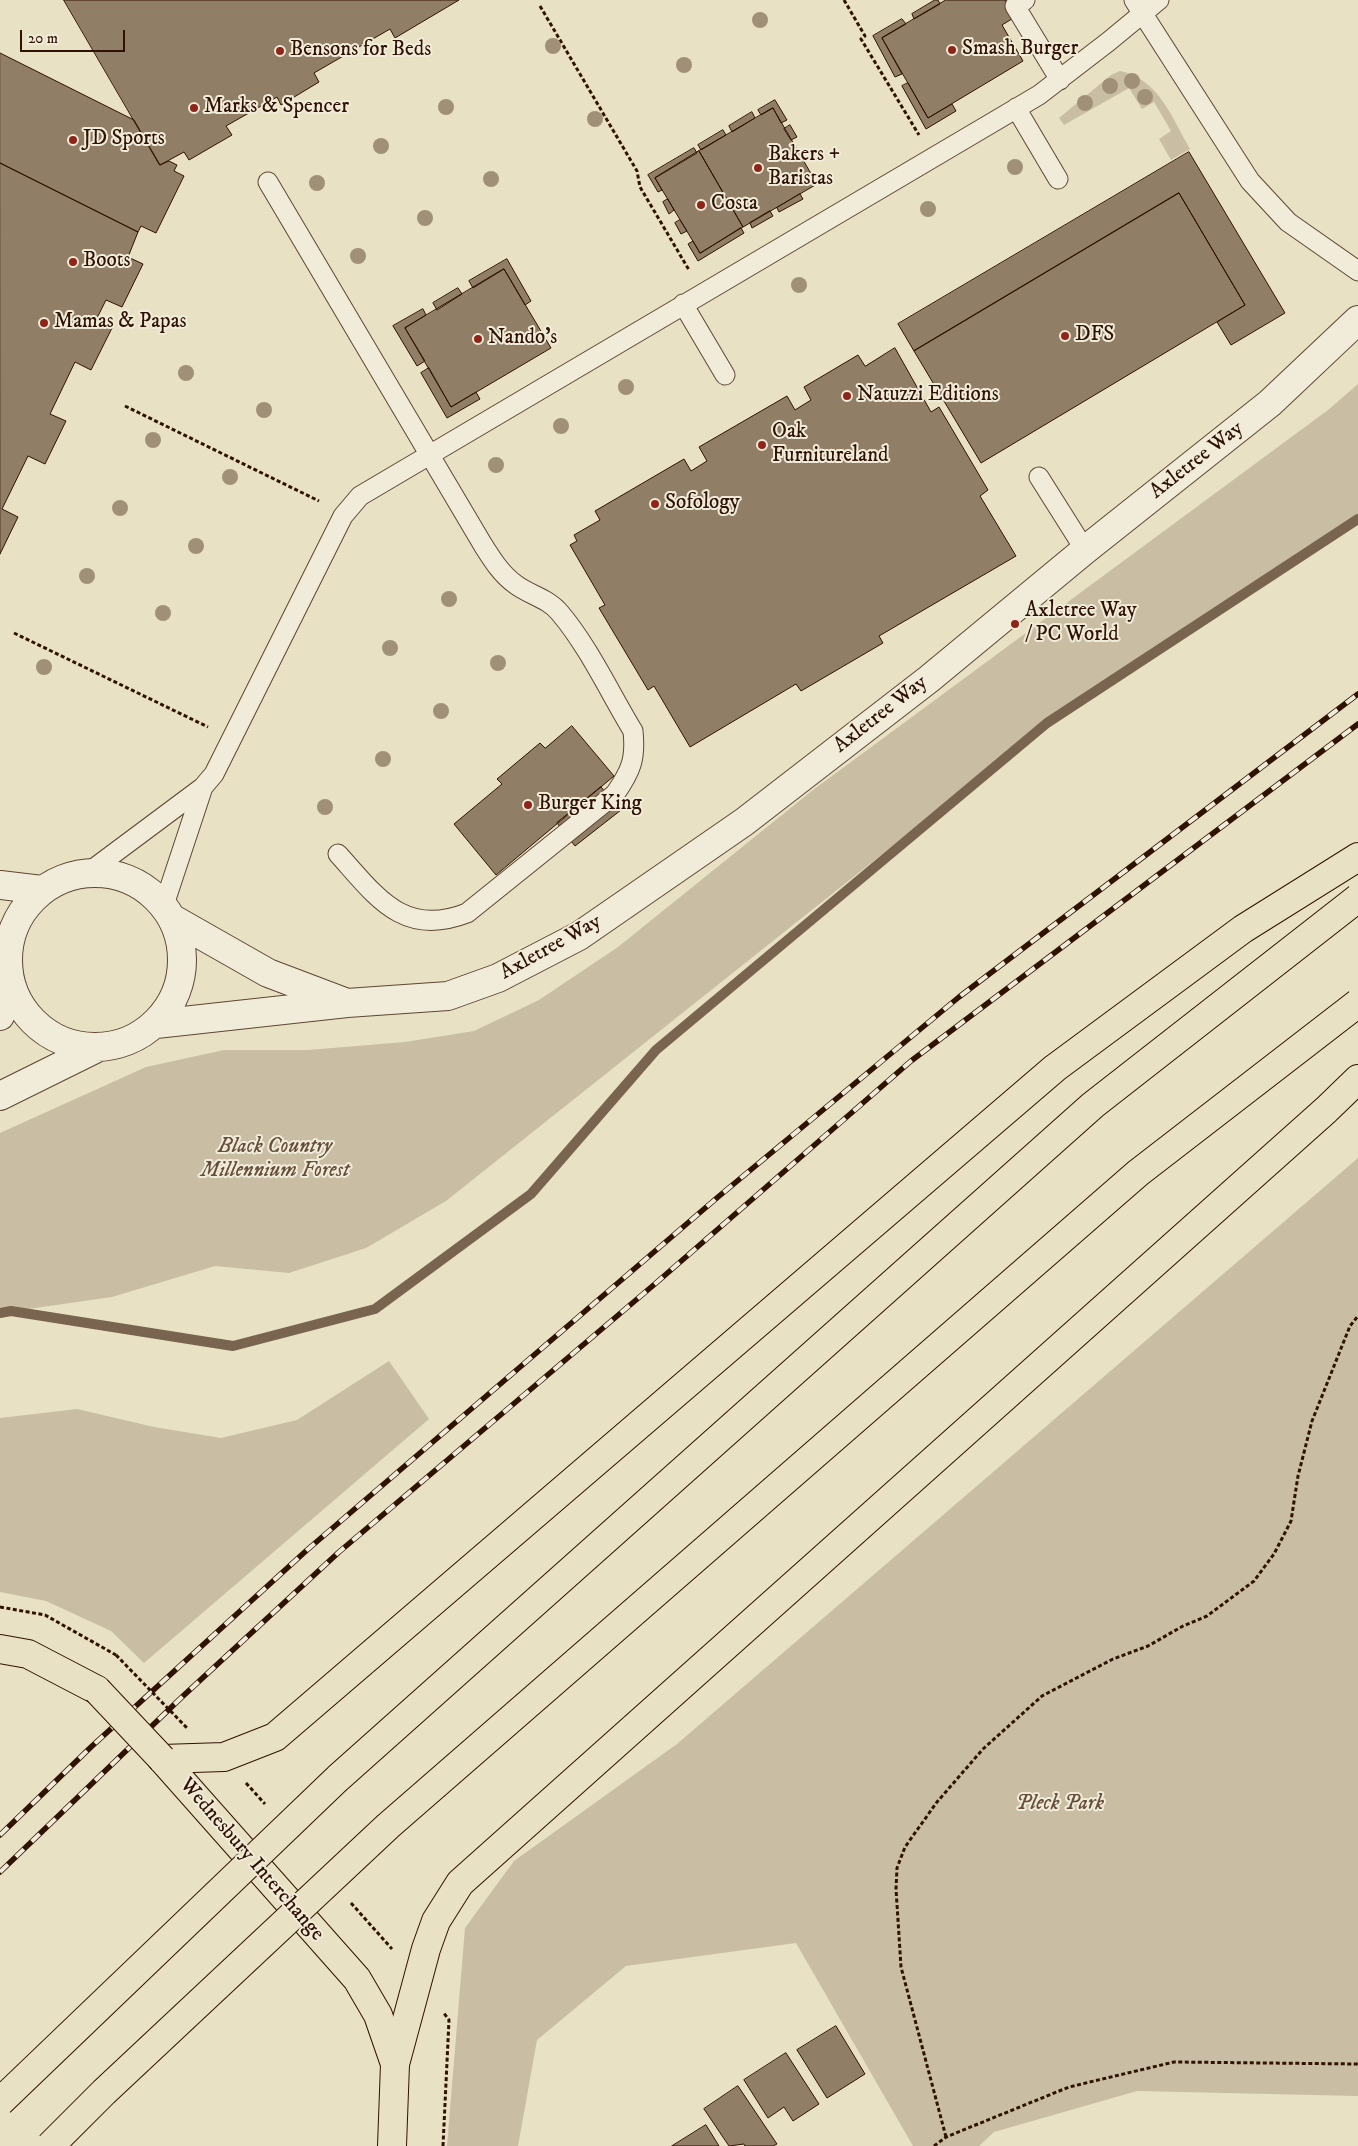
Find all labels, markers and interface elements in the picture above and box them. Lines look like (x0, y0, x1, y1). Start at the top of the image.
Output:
scale bar (22, 20, 128, 52)
text: 20 m (28, 29, 58, 48)
place label: Smash Burger (962, 37, 1078, 63)
place label: Bensons for Beds (290, 38, 431, 64)
marker: Smash Burger (946, 44, 958, 56)
marker: Bensons for Beds (274, 45, 286, 57)
place label: Marks & Spencer (204, 95, 349, 121)
marker: Marks & Spencer (188, 102, 200, 114)
place label: JD Sports (83, 127, 165, 153)
marker: JD Sports (67, 134, 79, 146)
place label: Bakers + Baristas (768, 143, 840, 193)
marker: Bakers + Baristas (752, 162, 764, 174)
place label: Costa (711, 192, 758, 218)
marker: Costa (695, 199, 707, 211)
place label: Boots (83, 249, 130, 275)
marker: Boots (67, 256, 79, 268)
place label: Mamas & Papas (54, 310, 187, 336)
marker: Mamas & Papas (38, 317, 50, 329)
place label: DFS (1075, 323, 1114, 349)
place label: Nando's (488, 326, 557, 352)
marker: DFS (1059, 330, 1071, 342)
marker: Nando's (472, 333, 484, 345)
place label: Natuzzi Editions (857, 383, 999, 409)
marker: Natuzzi Editions (841, 390, 853, 402)
street label: Axletree Way (1145, 417, 1249, 505)
place label: Oak Furnitureland (772, 420, 889, 470)
marker: Oak Furnitureland (756, 439, 768, 451)
place label: Sofology (665, 491, 740, 517)
marker: Sofology (649, 498, 661, 510)
place label: Axletree Way / PC World (1025, 599, 1137, 649)
marker: Axletree Way / PC World (1009, 618, 1021, 630)
street label: Axletree Way (829, 671, 933, 759)
place label: Burger King (538, 792, 642, 818)
marker: Burger King (522, 799, 534, 811)
street label: Axletree Way (496, 910, 606, 986)
park label: Black Country Millennium Forest (201, 1135, 349, 1185)
street label: Wednesbury Interchange (173, 1773, 329, 1947)
park label: Pleck Park (1016, 1792, 1104, 1818)

